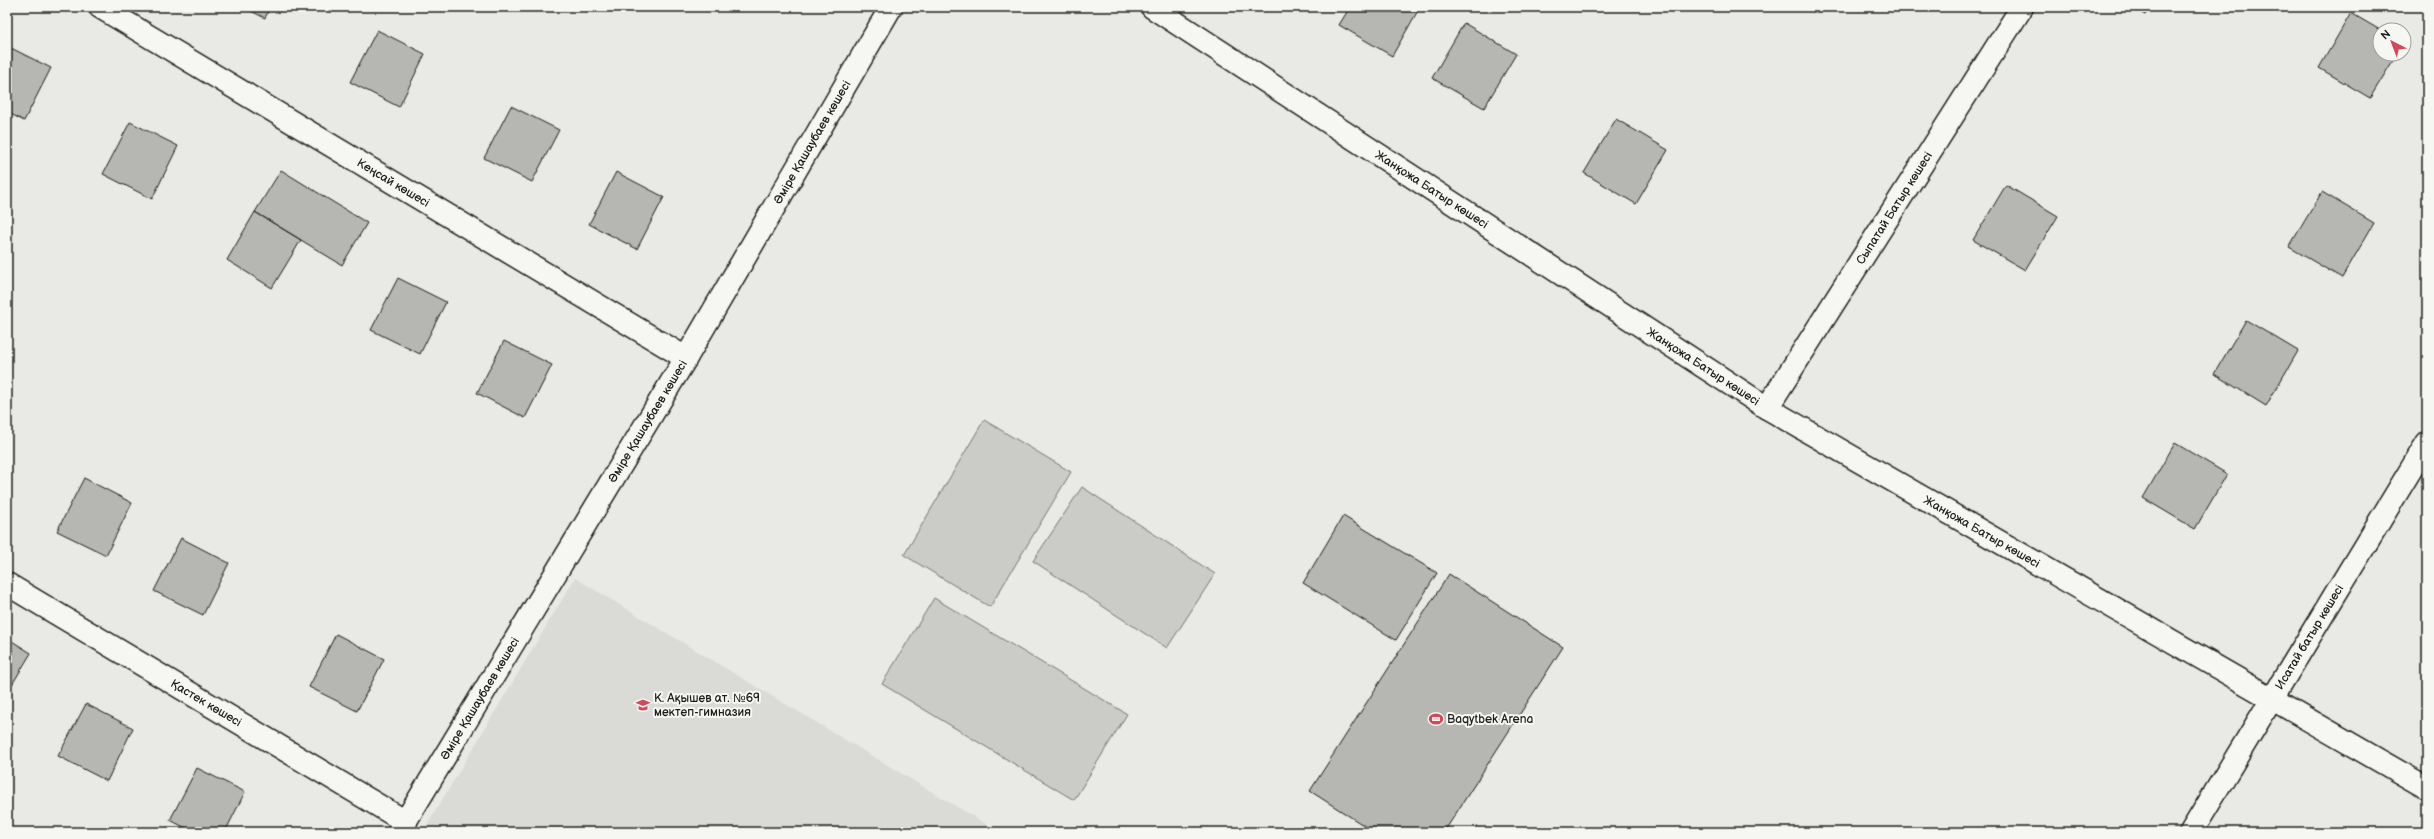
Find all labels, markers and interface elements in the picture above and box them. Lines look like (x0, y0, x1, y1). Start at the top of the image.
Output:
north arrow (2372, 22, 2412, 62)
text: N (2378, 27, 2393, 43)
street label: Әміре Қашаубаев көшесі (771, 78, 854, 207)
street label: Жанқожа Батыр көшесі (1372, 147, 1491, 232)
street label: Сыпатай Батыр көшесі (1853, 149, 1936, 267)
street label: Кеңсай көшесі (354, 156, 432, 211)
street label: Жанқожа Батыр көшесі (1643, 324, 1762, 409)
street label: Әміре Қашаубаев көшесі (605, 358, 691, 486)
street label: Жанқожа Батыр көшесі (1921, 493, 2043, 572)
street label: Исатай батыр көшесі (2272, 582, 2347, 693)
street label: Әміре Қашаубаев көшесі (437, 635, 523, 763)
street label: Қастек көшесі (168, 676, 244, 730)
place label: К. Ақышев ат. №69 мектеп-гимназия (654, 691, 760, 720)
school or university icon: К. Ақышев ат. №69 мектеп-гимназия (635, 697, 651, 713)
sports icon: Baqytbek Arena (1428, 711, 1444, 727)
place label: Baqytbek Arena (1447, 712, 1533, 727)

